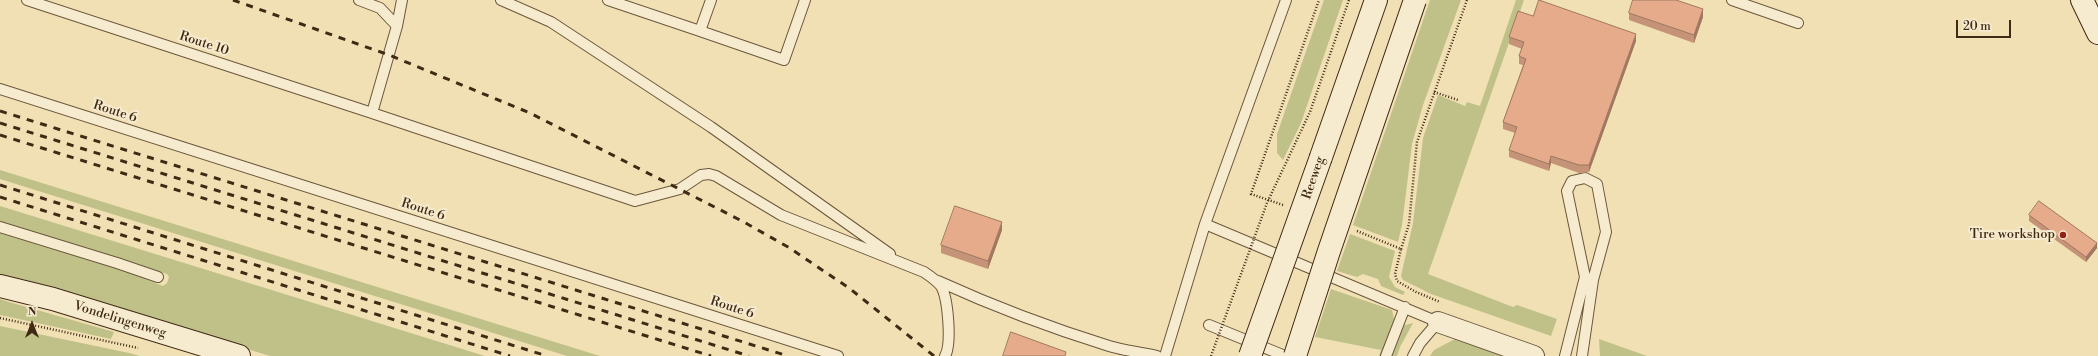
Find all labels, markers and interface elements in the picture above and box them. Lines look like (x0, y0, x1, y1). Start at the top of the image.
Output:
scale bar (1958, 12, 2013, 38)
text: 20 m (1963, 19, 1991, 34)
street label: Route 10 (177, 29, 231, 59)
street label: Route 6 (91, 98, 139, 126)
street label: Reeweg (1299, 155, 1329, 201)
street label: Route 6 (399, 196, 447, 224)
place label: Tire workshop (1970, 227, 2055, 243)
marker: Tire workshop (2058, 230, 2068, 240)
street label: Route 6 (708, 294, 756, 322)
street label: Vondelingenweg (72, 298, 168, 342)
north arrow (12, 304, 52, 344)
text: N (28, 305, 36, 319)

